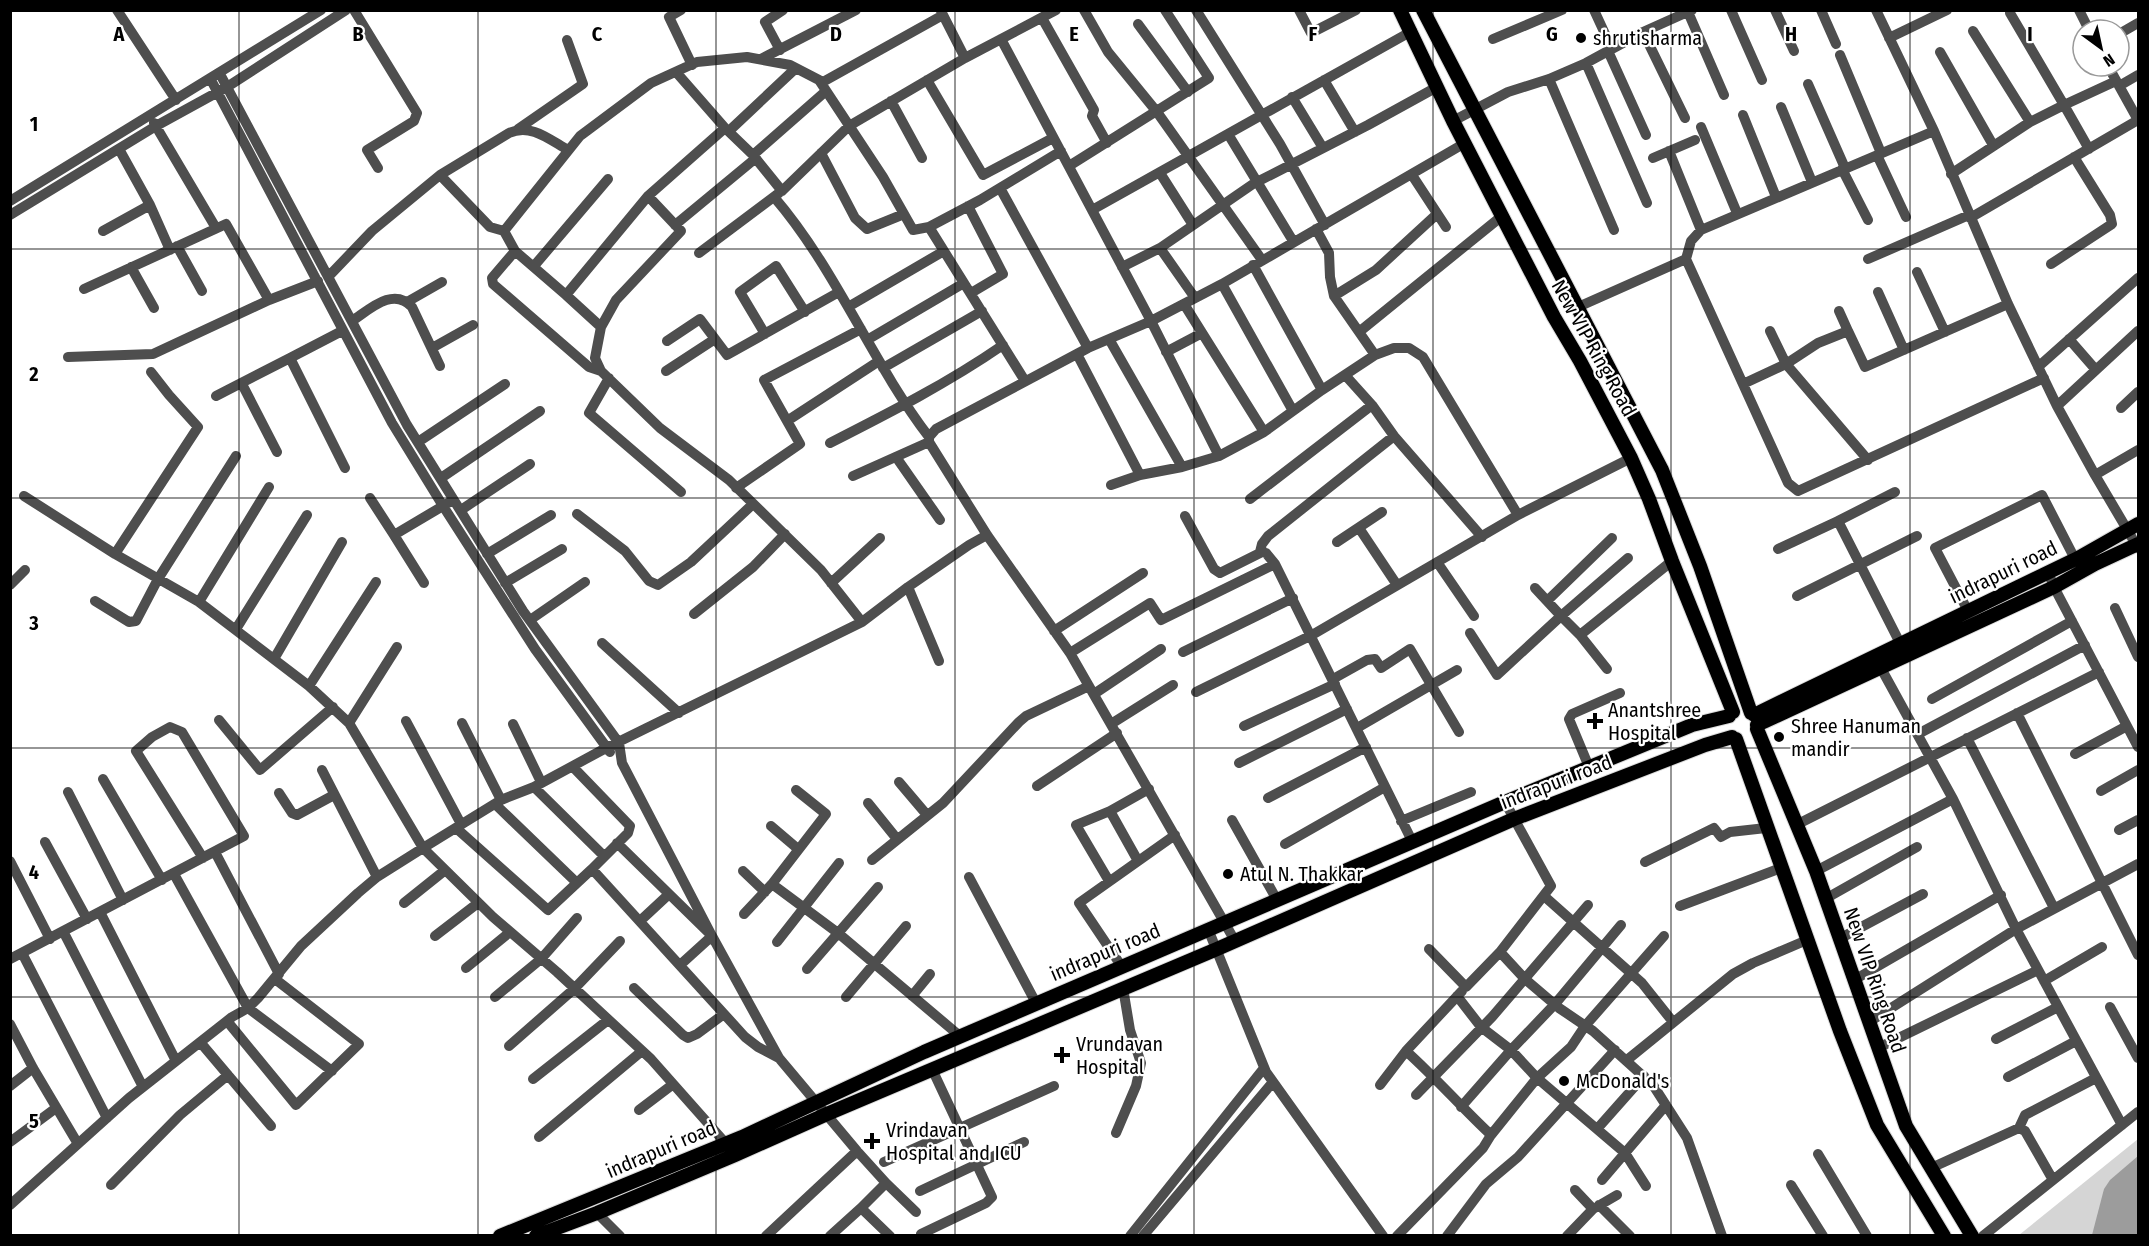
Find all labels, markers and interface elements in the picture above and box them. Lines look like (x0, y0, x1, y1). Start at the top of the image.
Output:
north arrow (2071, 18, 2131, 78)
text: A (113, 22, 126, 46)
text: B (352, 22, 364, 46)
text: C (592, 22, 603, 46)
text: D (830, 22, 842, 46)
text: E (1069, 22, 1079, 46)
text: F (1309, 22, 1318, 46)
text: G (1546, 22, 1558, 46)
text: H (1785, 22, 1797, 46)
text: I (2027, 22, 2033, 46)
place label: shrutisharma (1593, 26, 1702, 50)
marker: shrutisharma (1574, 31, 1588, 45)
text: N (2100, 50, 2118, 71)
text: 1 (30, 112, 38, 136)
street label: New VIP Ring Road (1547, 276, 1641, 420)
text: 2 (28, 362, 39, 386)
street label: indrapuri road (1945, 535, 2061, 609)
text: 3 (28, 611, 39, 635)
place label: Anantshree Hospital (1608, 698, 1701, 745)
marker: Anantshree Hospital (1586, 712, 1604, 730)
place label: Shree Hanuman mandir (1791, 714, 1921, 761)
marker: Shree Hanuman mandir (1772, 730, 1786, 744)
street label: indrapuri road (1497, 750, 1615, 814)
text: 4 (29, 860, 39, 884)
place label: Atul N. Thakkar (1240, 862, 1363, 886)
marker: Atul N. Thakkar (1221, 867, 1235, 881)
street label: New VIP Ring Road (1839, 904, 1911, 1056)
street label: indrapuri road (1046, 918, 1164, 986)
place label: Vrundavan Hospital (1076, 1032, 1163, 1079)
marker: Vrundavan Hospital (1053, 1046, 1071, 1064)
place label: McDonald's (1576, 1069, 1669, 1093)
marker: McDonald's (1557, 1074, 1571, 1088)
text: 5 (29, 1109, 39, 1133)
street label: indrapuri road (602, 1115, 720, 1183)
place label: Vrindavan Hospital and ICU (886, 1118, 1022, 1165)
marker: Vrindavan Hospital and ICU (863, 1132, 881, 1150)

